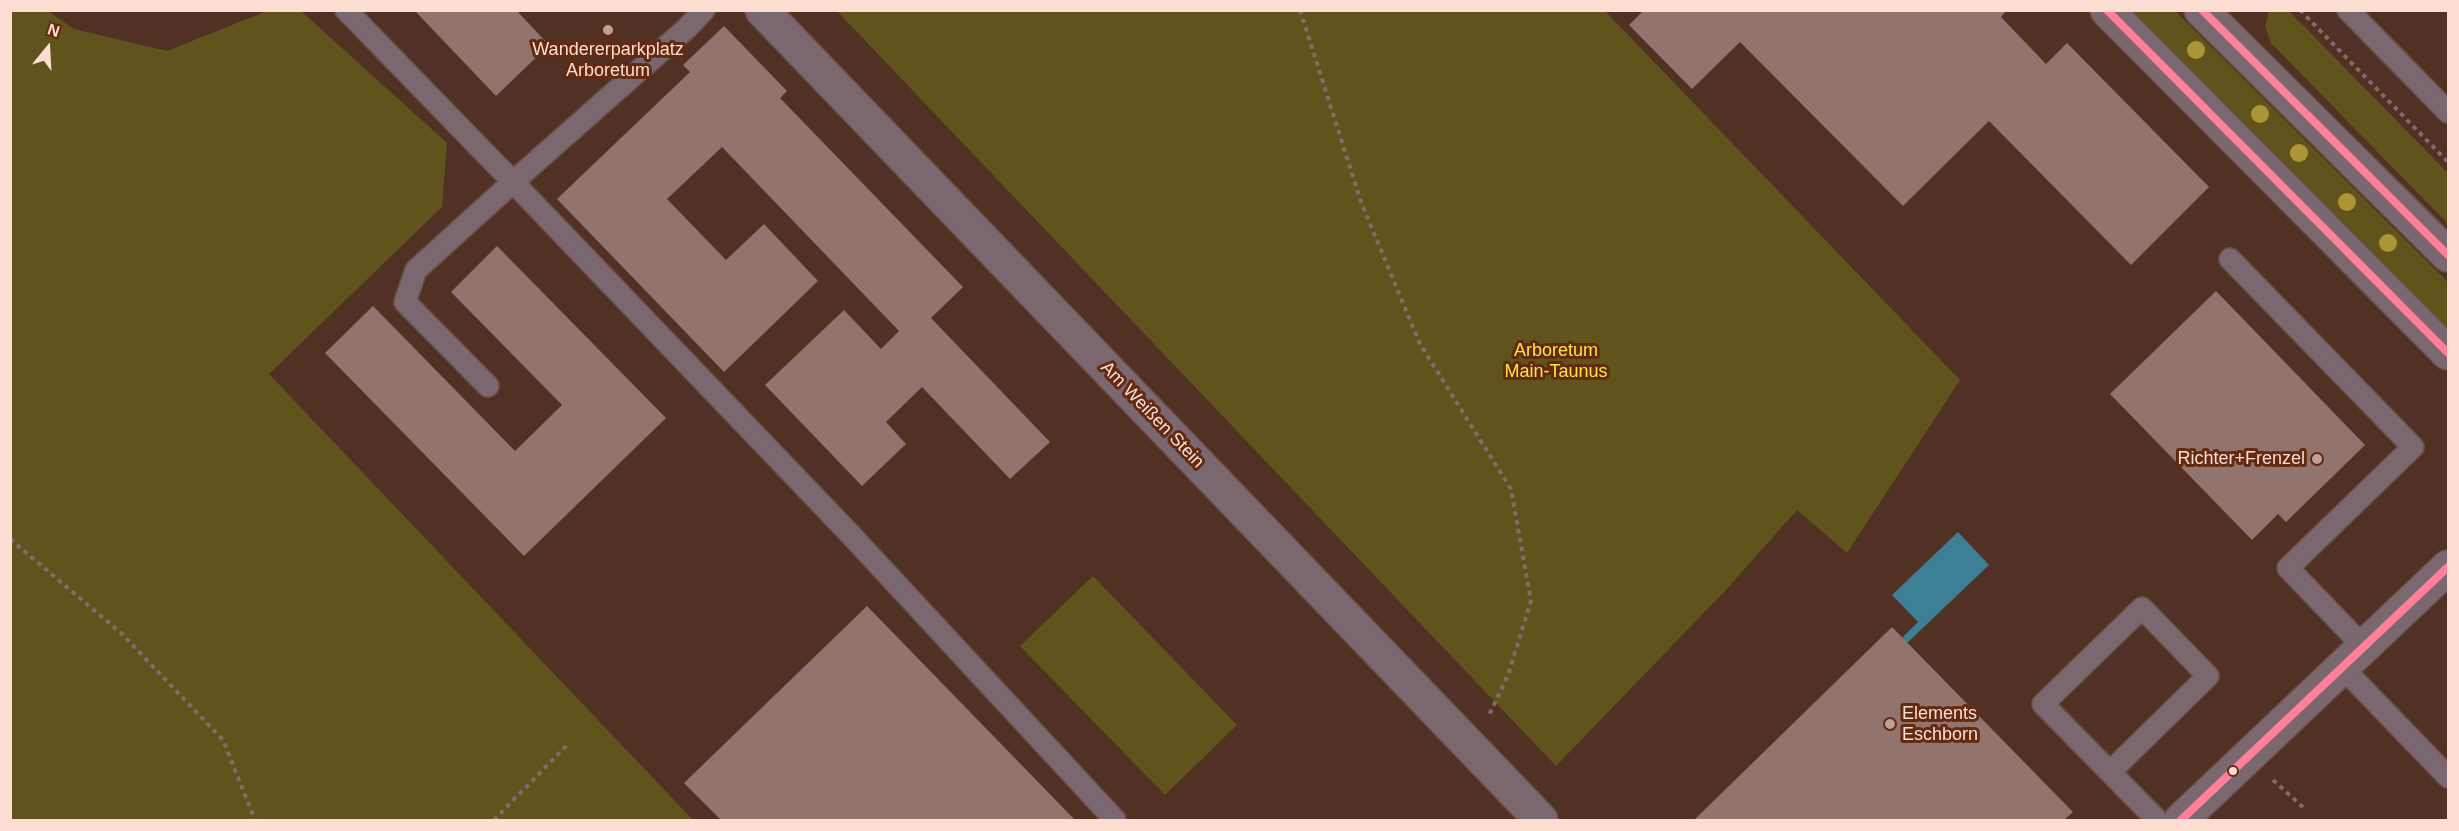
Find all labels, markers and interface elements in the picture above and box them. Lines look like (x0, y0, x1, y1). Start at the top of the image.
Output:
north arrow (18, 18, 78, 78)
text: N (46, 21, 62, 40)
marker: Wandererparkplatz Arboretum (601, 23, 615, 37)
place label: Wandererparkplatz Arboretum (532, 39, 684, 82)
park label: Arboretum Main-Taunus (1504, 340, 1608, 382)
street label: Am Weißen Stein (1096, 357, 1208, 473)
place label: Richter+Frenzel (2177, 448, 2305, 470)
marker: Richter+Frenzel (2310, 452, 2324, 466)
place label: Elements Eschborn (1902, 703, 1978, 746)
marker: Elements Eschborn (1883, 717, 1897, 731)
unlabelled marker (2227, 765, 2239, 777)

